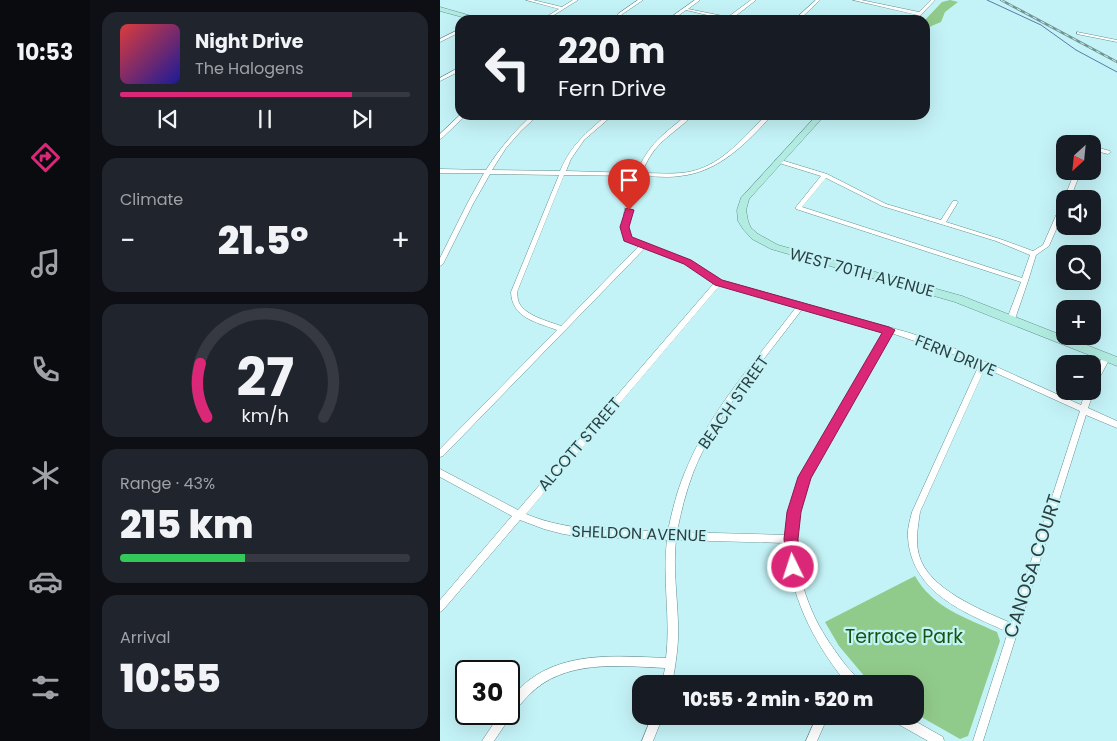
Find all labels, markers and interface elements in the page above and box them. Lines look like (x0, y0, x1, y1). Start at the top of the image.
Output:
text: 220 m (558, 26, 665, 75)
text: Night Drive (195, 28, 304, 55)
icon: left (475, 35, 540, 100)
text: 10:53 (17, 37, 73, 68)
text: The Halogens (195, 57, 303, 80)
text: Fern Drive (558, 73, 666, 104)
icon: previous (154, 105, 182, 133)
icon: pause (251, 105, 279, 133)
icon: next (348, 105, 376, 133)
north arrow (1056, 135, 1101, 180)
map controls (1056, 135, 1101, 400)
icon: directions (28, 140, 63, 175)
pin (608, 159, 650, 210)
icon: arrive (615, 166, 643, 194)
text: Climate (120, 188, 183, 211)
button: sound (1056, 190, 1101, 235)
text: 21.5° (218, 214, 309, 267)
text: − (120, 221, 135, 260)
text: + (391, 221, 410, 260)
street label: WEST 70TH AVENUE (787, 242, 937, 303)
button: search (1056, 245, 1101, 290)
icon: music (28, 246, 63, 281)
button: + (1056, 300, 1101, 345)
street label: FERN DRIVE (912, 329, 1000, 382)
text: 27 (236, 341, 294, 414)
street label: BEACH STREET (693, 351, 774, 454)
icon: phone (28, 352, 63, 387)
button: − (1056, 355, 1101, 400)
street label: ALCOTT STREET (532, 392, 627, 496)
text: km/h (241, 403, 289, 428)
icon: climate (28, 458, 63, 493)
text: Range · 43% (120, 472, 215, 495)
street label: CANOSA COURT (997, 491, 1068, 641)
text: 215 km (120, 498, 254, 551)
street label: SHELDON AVENUE (571, 520, 707, 547)
position arrow (766, 540, 818, 592)
icon: car (28, 564, 63, 599)
park label: Terrace Park (845, 623, 963, 650)
text: Arrival (120, 626, 170, 649)
text: 10:55 (120, 652, 221, 705)
speed limit sign: 30 (455, 660, 520, 725)
icon: filters (28, 670, 63, 705)
text: 10:55 · 2 min · 520 m (683, 686, 873, 713)

